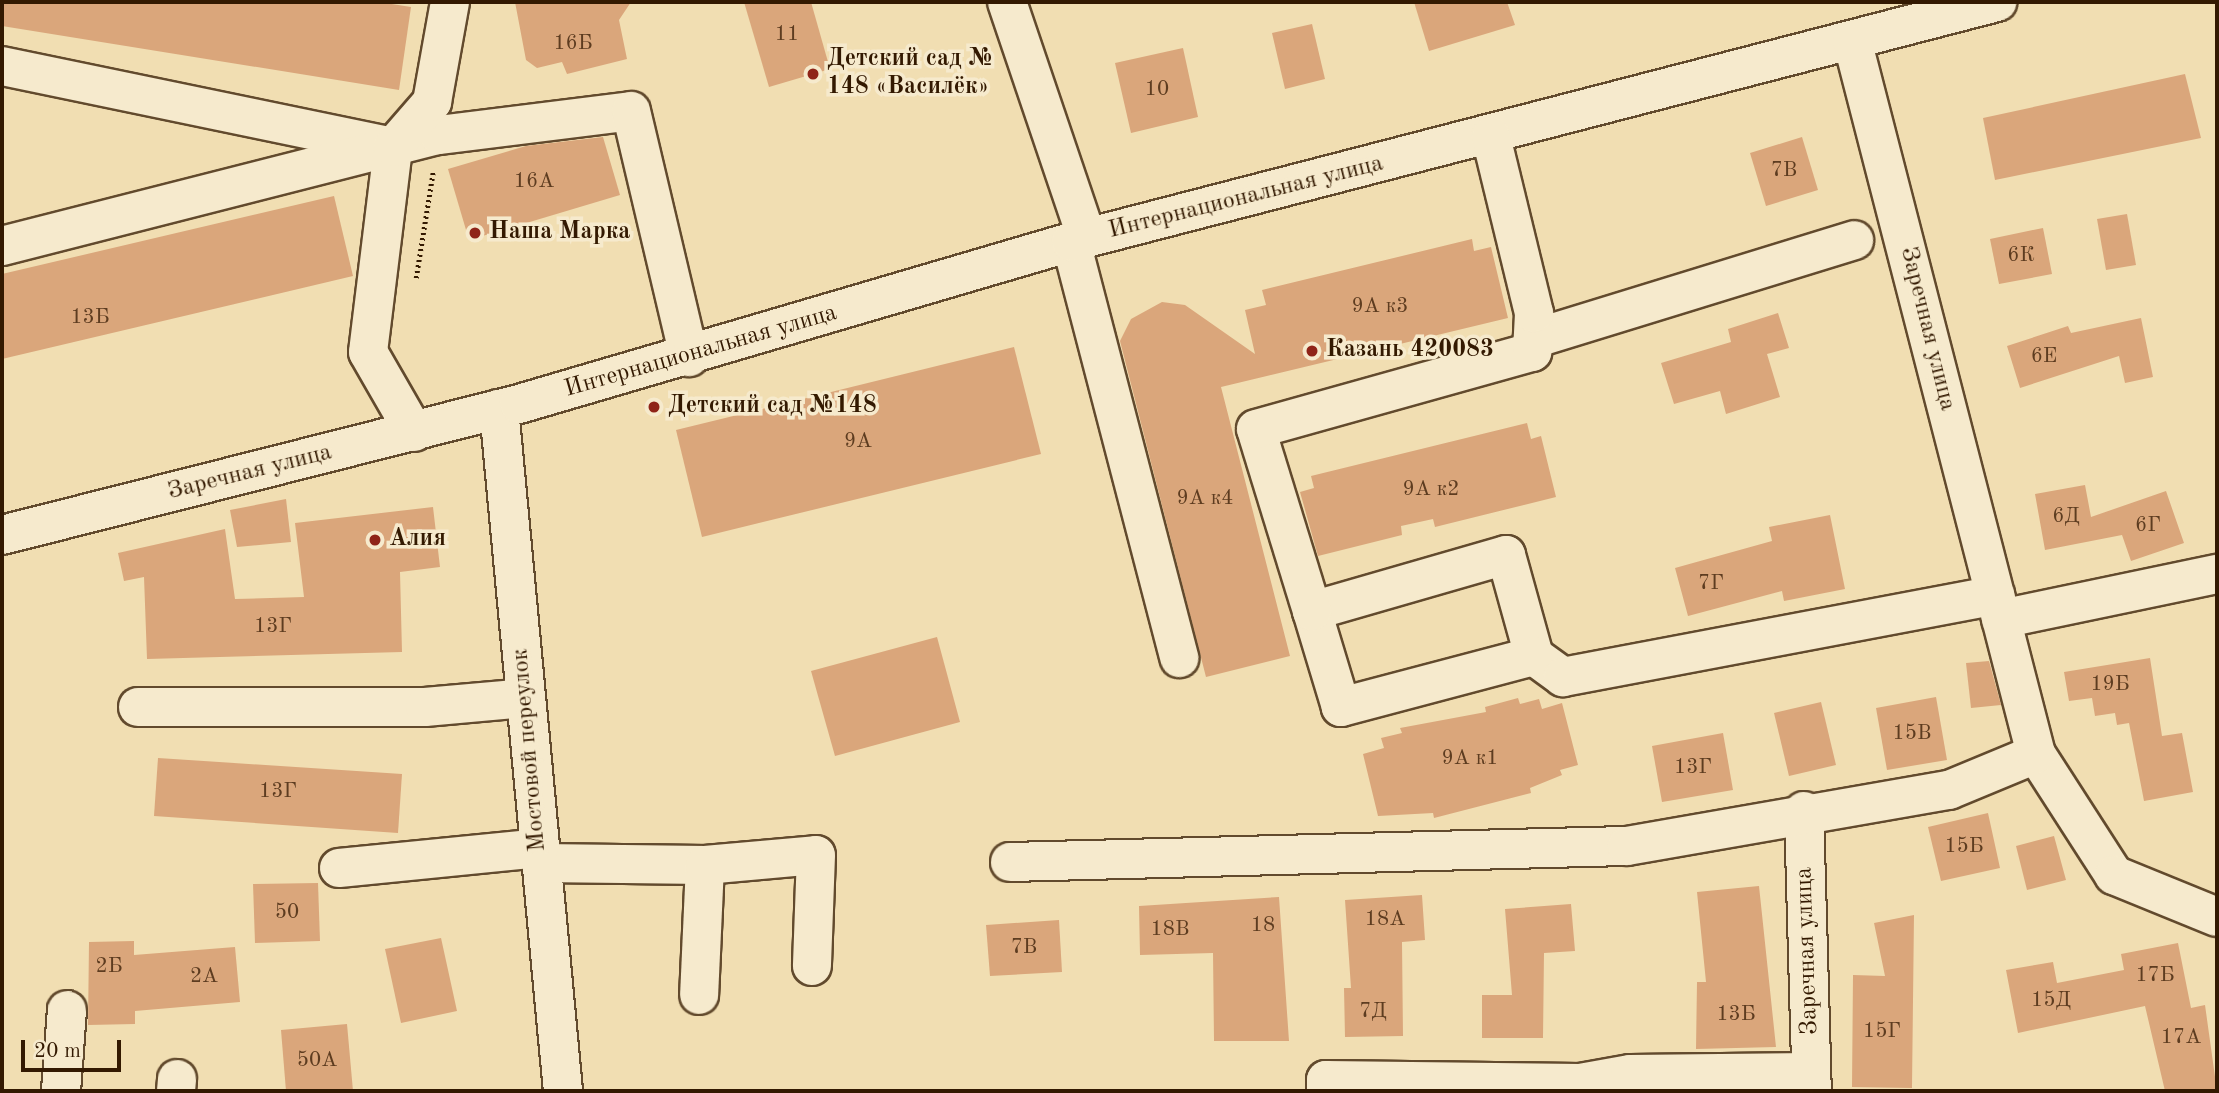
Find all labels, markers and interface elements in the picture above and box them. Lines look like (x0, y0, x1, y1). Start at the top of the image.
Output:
house number: 11 (775, 22, 799, 48)
house number: 16Б (553, 31, 593, 57)
place label: Детский сад № 148 «Василёк» (827, 46, 994, 102)
marker: Детский сад № 148 «Василёк» (805, 66, 821, 82)
house number: 10 (1145, 77, 1169, 103)
street label: Интернациональная улица (1106, 150, 1386, 246)
house number: 7В (1771, 158, 1797, 184)
house number: 16А (514, 169, 554, 195)
place label: Наша Марка (489, 219, 631, 247)
marker: Наша Марка (467, 225, 483, 241)
house number: 6К (2007, 243, 2035, 269)
street label: Заречная улица (1893, 244, 1961, 414)
house number: 9А к3 (1352, 294, 1408, 320)
street label: Интернациональная улица (561, 299, 841, 405)
house number: 13Б (70, 305, 110, 331)
place label: Казань 420083 (1326, 337, 1494, 365)
marker: Казань 420083 (1304, 343, 1320, 359)
house number: 6Е (2031, 344, 2057, 370)
place label: Детский сад №148 (668, 393, 877, 421)
marker: Детский сад №148 (646, 399, 662, 415)
house number: 9А (844, 429, 872, 455)
street label: Заречная улица (165, 439, 335, 507)
house number: 9А к2 (1403, 477, 1459, 503)
house number: 9А к4 (1177, 486, 1233, 512)
house number: 6Д (2052, 504, 2080, 530)
house number: 6Г (2135, 513, 2161, 539)
place label: Алия (389, 526, 446, 554)
marker: Алия (367, 532, 383, 548)
house number: 7Г (1698, 571, 1724, 597)
house number: 13Г (254, 614, 292, 640)
street label: Мостовой переулок (507, 647, 553, 853)
house number: 19Б (2090, 672, 2130, 698)
house number: 15В (1893, 721, 1931, 747)
house number: 9А к1 (1442, 746, 1498, 772)
house number: 13Г (1674, 755, 1712, 781)
house number: 13Г (259, 779, 297, 805)
house number: 15Б (1944, 834, 1984, 860)
street label: Заречная улица (1791, 867, 1825, 1035)
house number: 50 (275, 900, 299, 926)
house number: 18А (1365, 907, 1405, 933)
house number: 18 (1251, 913, 1275, 939)
house number: 18В (1151, 917, 1189, 943)
house number: 7В (1011, 935, 1037, 961)
house number: 2Б (95, 954, 123, 980)
house number: 17Б (2135, 963, 2175, 989)
house number: 2А (190, 964, 218, 990)
house number: 15Д (2031, 988, 2071, 1014)
house number: 7Д (1359, 999, 1387, 1025)
house number: 13Б (1716, 1002, 1756, 1028)
house number: 15Г (1863, 1019, 1901, 1045)
house number: 17А (2161, 1025, 2201, 1051)
scale bar (24, 1026, 124, 1070)
text: 20 m (34, 1041, 81, 1062)
house number: 50А (297, 1048, 337, 1074)

